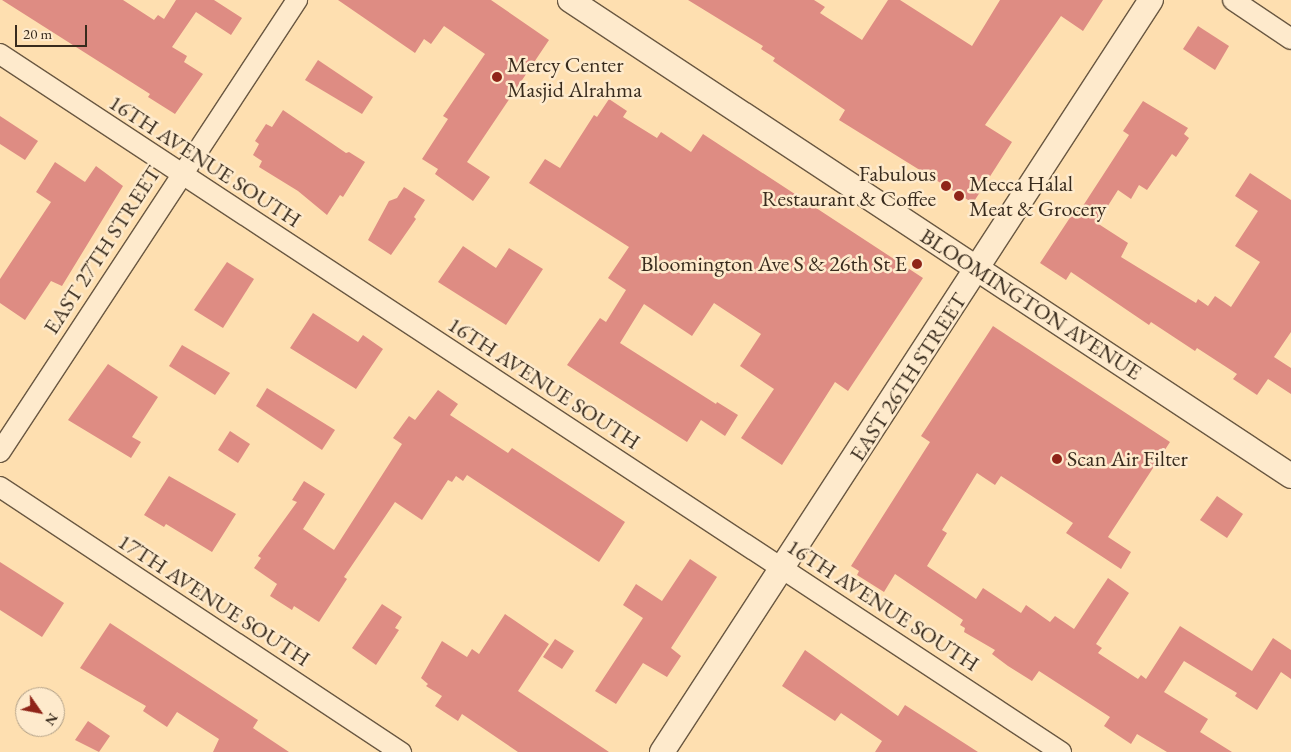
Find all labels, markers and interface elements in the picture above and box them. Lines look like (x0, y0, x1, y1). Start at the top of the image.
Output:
scale bar (18, 15, 90, 47)
text: 20 m (23, 24, 52, 43)
place label: Mercy Center Masjid Alrahma (507, 51, 642, 102)
marker: Mercy Center Masjid Alrahma (491, 71, 503, 83)
street label: 16TH AVENUE SOUTH (104, 89, 306, 233)
place label: Fabulous Restaurant & Coffee (762, 160, 936, 212)
street label: EAST 27TH STREET (38, 161, 166, 339)
place label: Mecca Halal Meat & Grocery (969, 170, 1106, 222)
marker: Fabulous Restaurant & Coffee (940, 180, 952, 192)
marker: Mecca Halal Meat & Grocery (953, 190, 965, 202)
street label: BLOOMINGTON AVENUE (915, 223, 1147, 385)
place label: Bloomington Ave S & 26th St E (640, 251, 907, 277)
marker: Bloomington Ave S & 26th St E (911, 258, 923, 270)
street label: EAST 26TH STREET (844, 288, 972, 466)
street label: 16TH AVENUE SOUTH (443, 311, 645, 455)
place label: Scan Air Filter (1067, 446, 1188, 472)
marker: Scan Air Filter (1051, 453, 1063, 465)
street label: 17TH AVENUE SOUTH (113, 528, 315, 672)
street label: 16TH AVENUE SOUTH (782, 533, 984, 677)
north arrow (15, 687, 65, 737)
text: N (41, 710, 62, 729)

